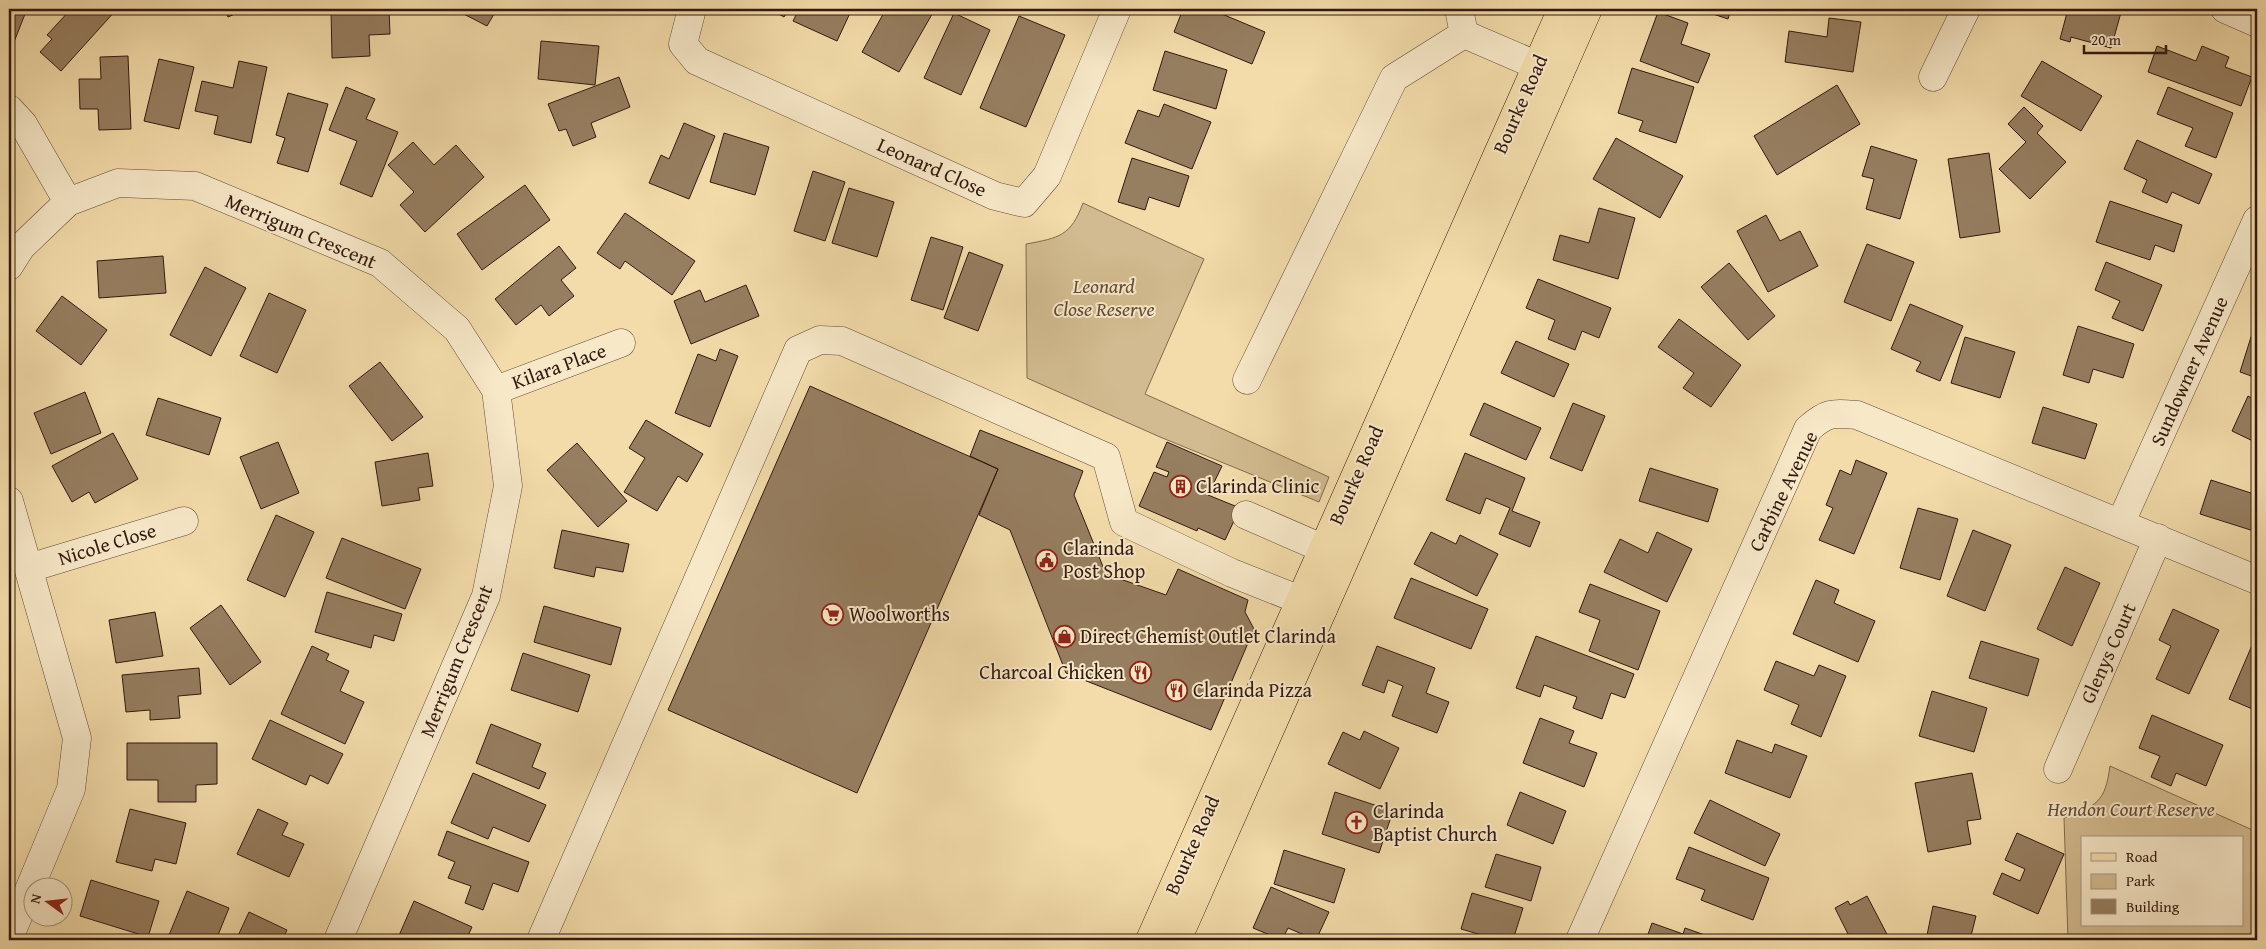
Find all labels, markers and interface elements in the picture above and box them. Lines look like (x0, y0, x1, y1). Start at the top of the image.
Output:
scale bar (2084, 22, 2166, 54)
text: 20 m (2091, 29, 2122, 50)
street label: Bourke Road (1485, 49, 1554, 158)
street label: Leonard Close (873, 129, 992, 204)
street label: Merrigum Crescent (221, 186, 381, 276)
park label: Leonard Close Reserve (1053, 271, 1155, 323)
street label: Sundowner Avenue (2142, 291, 2235, 450)
street label: Kilara Place (508, 335, 610, 396)
street label: Bourke Road (1321, 420, 1390, 529)
street label: Carbine Avenue (1741, 426, 1824, 556)
place label: Clarinda Clinic (1196, 471, 1320, 500)
building icon: Clarinda Clinic (1168, 474, 1192, 498)
street label: Nicole Close (54, 515, 159, 572)
place label: Clarinda Post Shop (1063, 533, 1146, 585)
public building icon: Clarinda Post Shop (1035, 548, 1059, 572)
street label: Merrigum Crescent (412, 580, 499, 741)
street label: Glenys Court (2072, 598, 2143, 708)
place label: Woolworths (849, 599, 950, 628)
supermarket icon: Woolworths (821, 602, 845, 626)
place label: Direct Chemist Outlet Clarinda (1080, 621, 1336, 650)
shop icon: Direct Chemist Outlet Clarinda (1052, 624, 1076, 648)
place label: Charcoal Chicken (979, 657, 1124, 686)
restaurant icon: Charcoal Chicken (1128, 660, 1152, 684)
place label: Clarinda Pizza (1193, 675, 1312, 704)
restaurant icon: Clarinda Pizza (1165, 678, 1189, 702)
street label: Bourke Road (1157, 790, 1226, 899)
park label: Hendon Court Reserve (2046, 794, 2215, 823)
place label: Clarinda Baptist Church (1373, 796, 1497, 848)
church icon: Clarinda Baptist Church (1345, 811, 1369, 835)
legend (2081, 836, 2244, 926)
text: Road (2126, 846, 2157, 867)
text: Park (2126, 870, 2155, 891)
north arrow (22, 876, 72, 926)
text: N (25, 891, 46, 906)
text: Building (2126, 896, 2180, 917)

